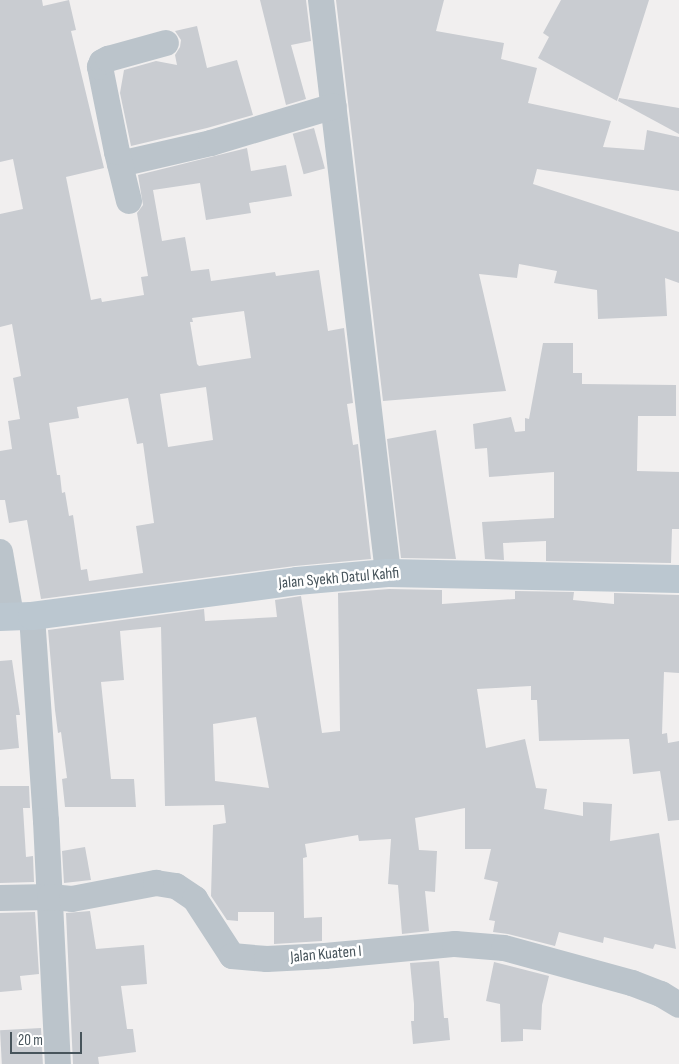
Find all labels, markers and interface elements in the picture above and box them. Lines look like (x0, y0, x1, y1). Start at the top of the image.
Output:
street label: Jalan Syekh Datul Kahfi (278, 564, 400, 594)
street label: Jalan Kuaten I (289, 942, 363, 968)
scale bar (12, 1022, 85, 1054)
text: 20 m (18, 1031, 43, 1050)

